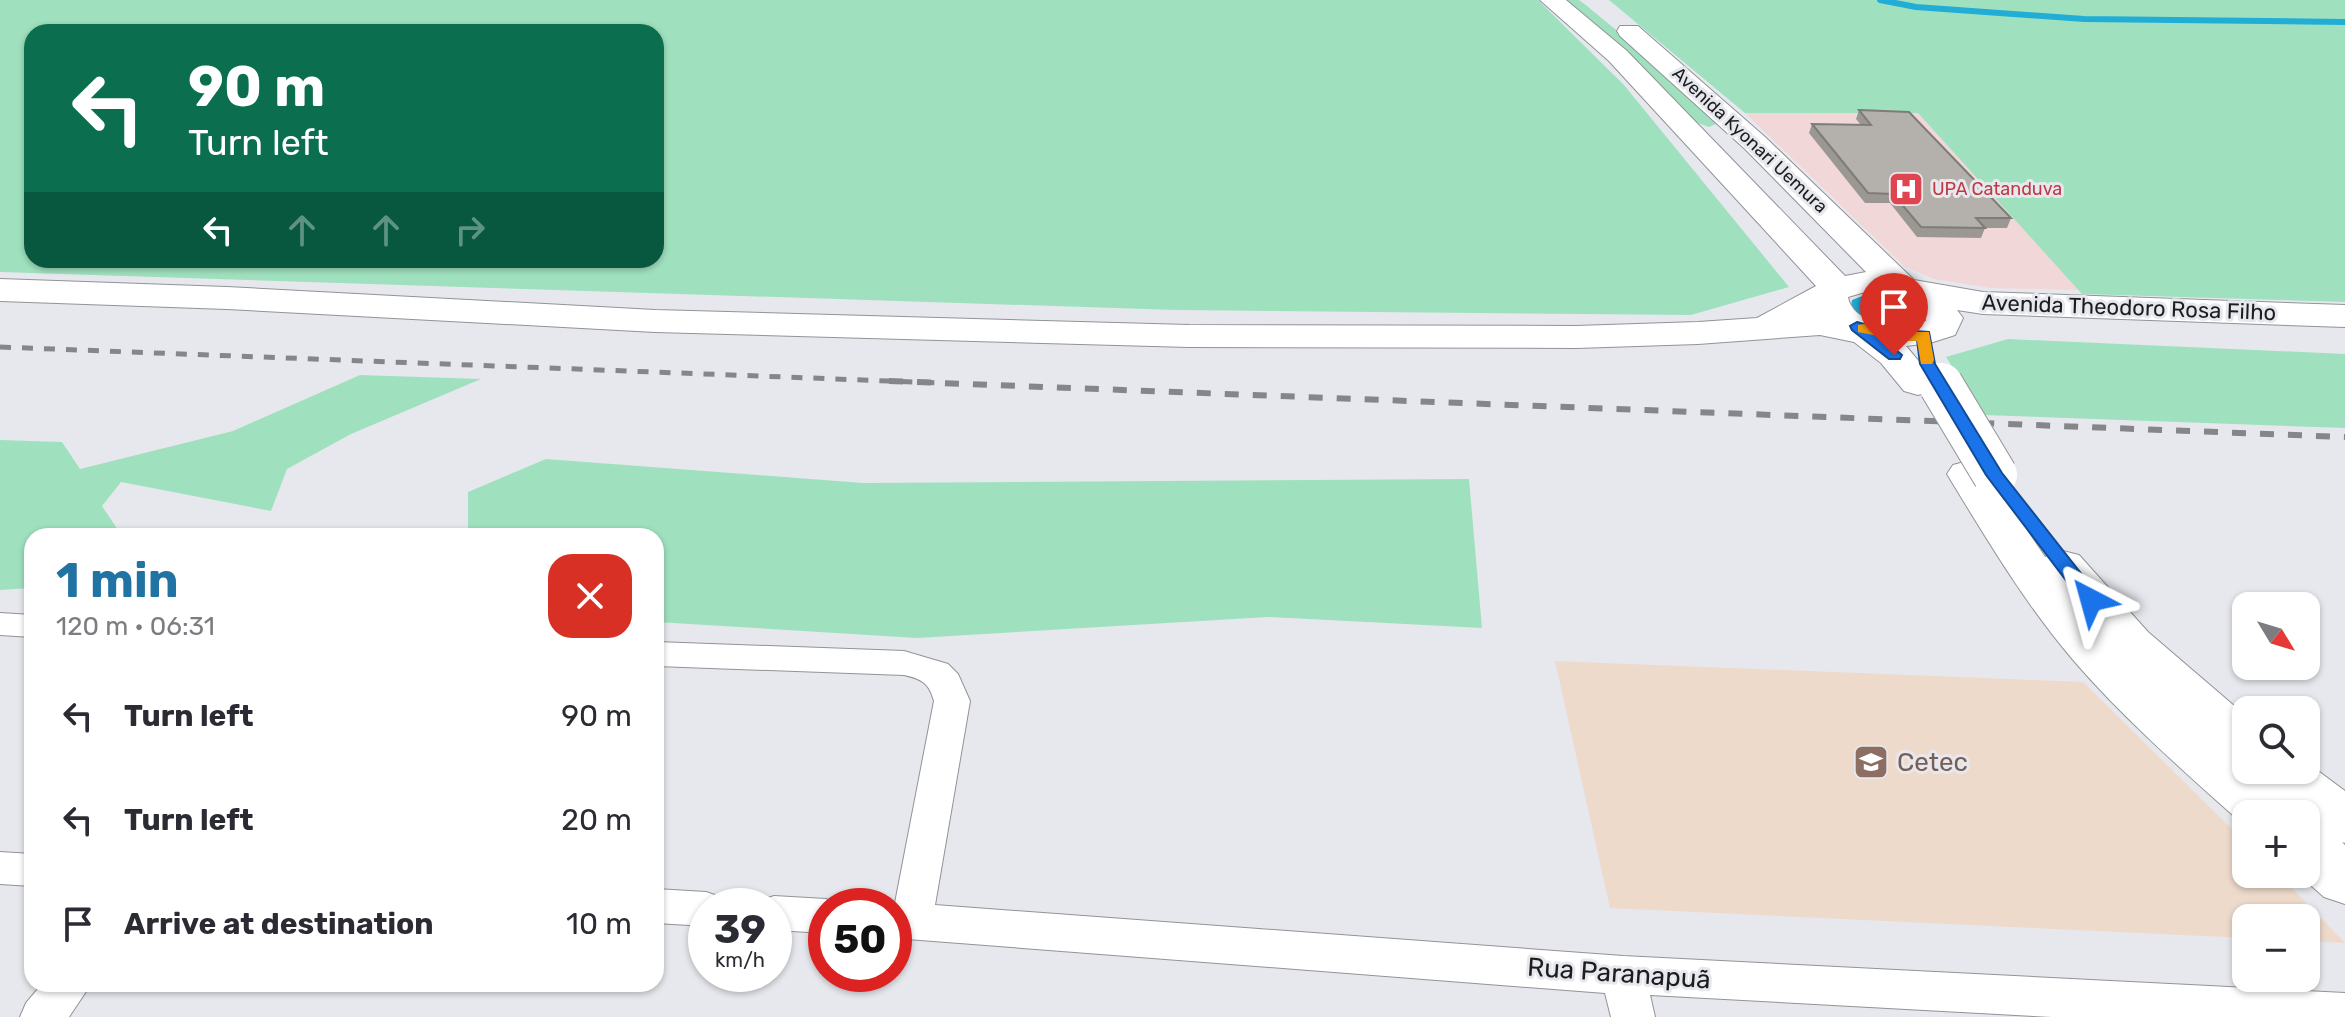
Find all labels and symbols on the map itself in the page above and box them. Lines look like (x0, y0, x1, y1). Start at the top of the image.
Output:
street label: Avenida Kyonari Uemura (1668, 62, 1832, 218)
hospital icon: UPA Catanduva (1887, 170, 1925, 208)
place label: UPA Catanduva (1932, 178, 2062, 200)
pin (1860, 273, 1928, 355)
street label: Avenida Theodoro Rosa Filho (1981, 289, 2277, 326)
position arrow (2049, 558, 2133, 642)
north arrow (2232, 592, 2320, 680)
school or university icon: Cetec (1852, 743, 1890, 781)
place label: Cetec (1897, 747, 1968, 778)
speed limit sign: 50 (808, 888, 912, 992)
street label: Rua Paranapuã (1526, 952, 1712, 995)

